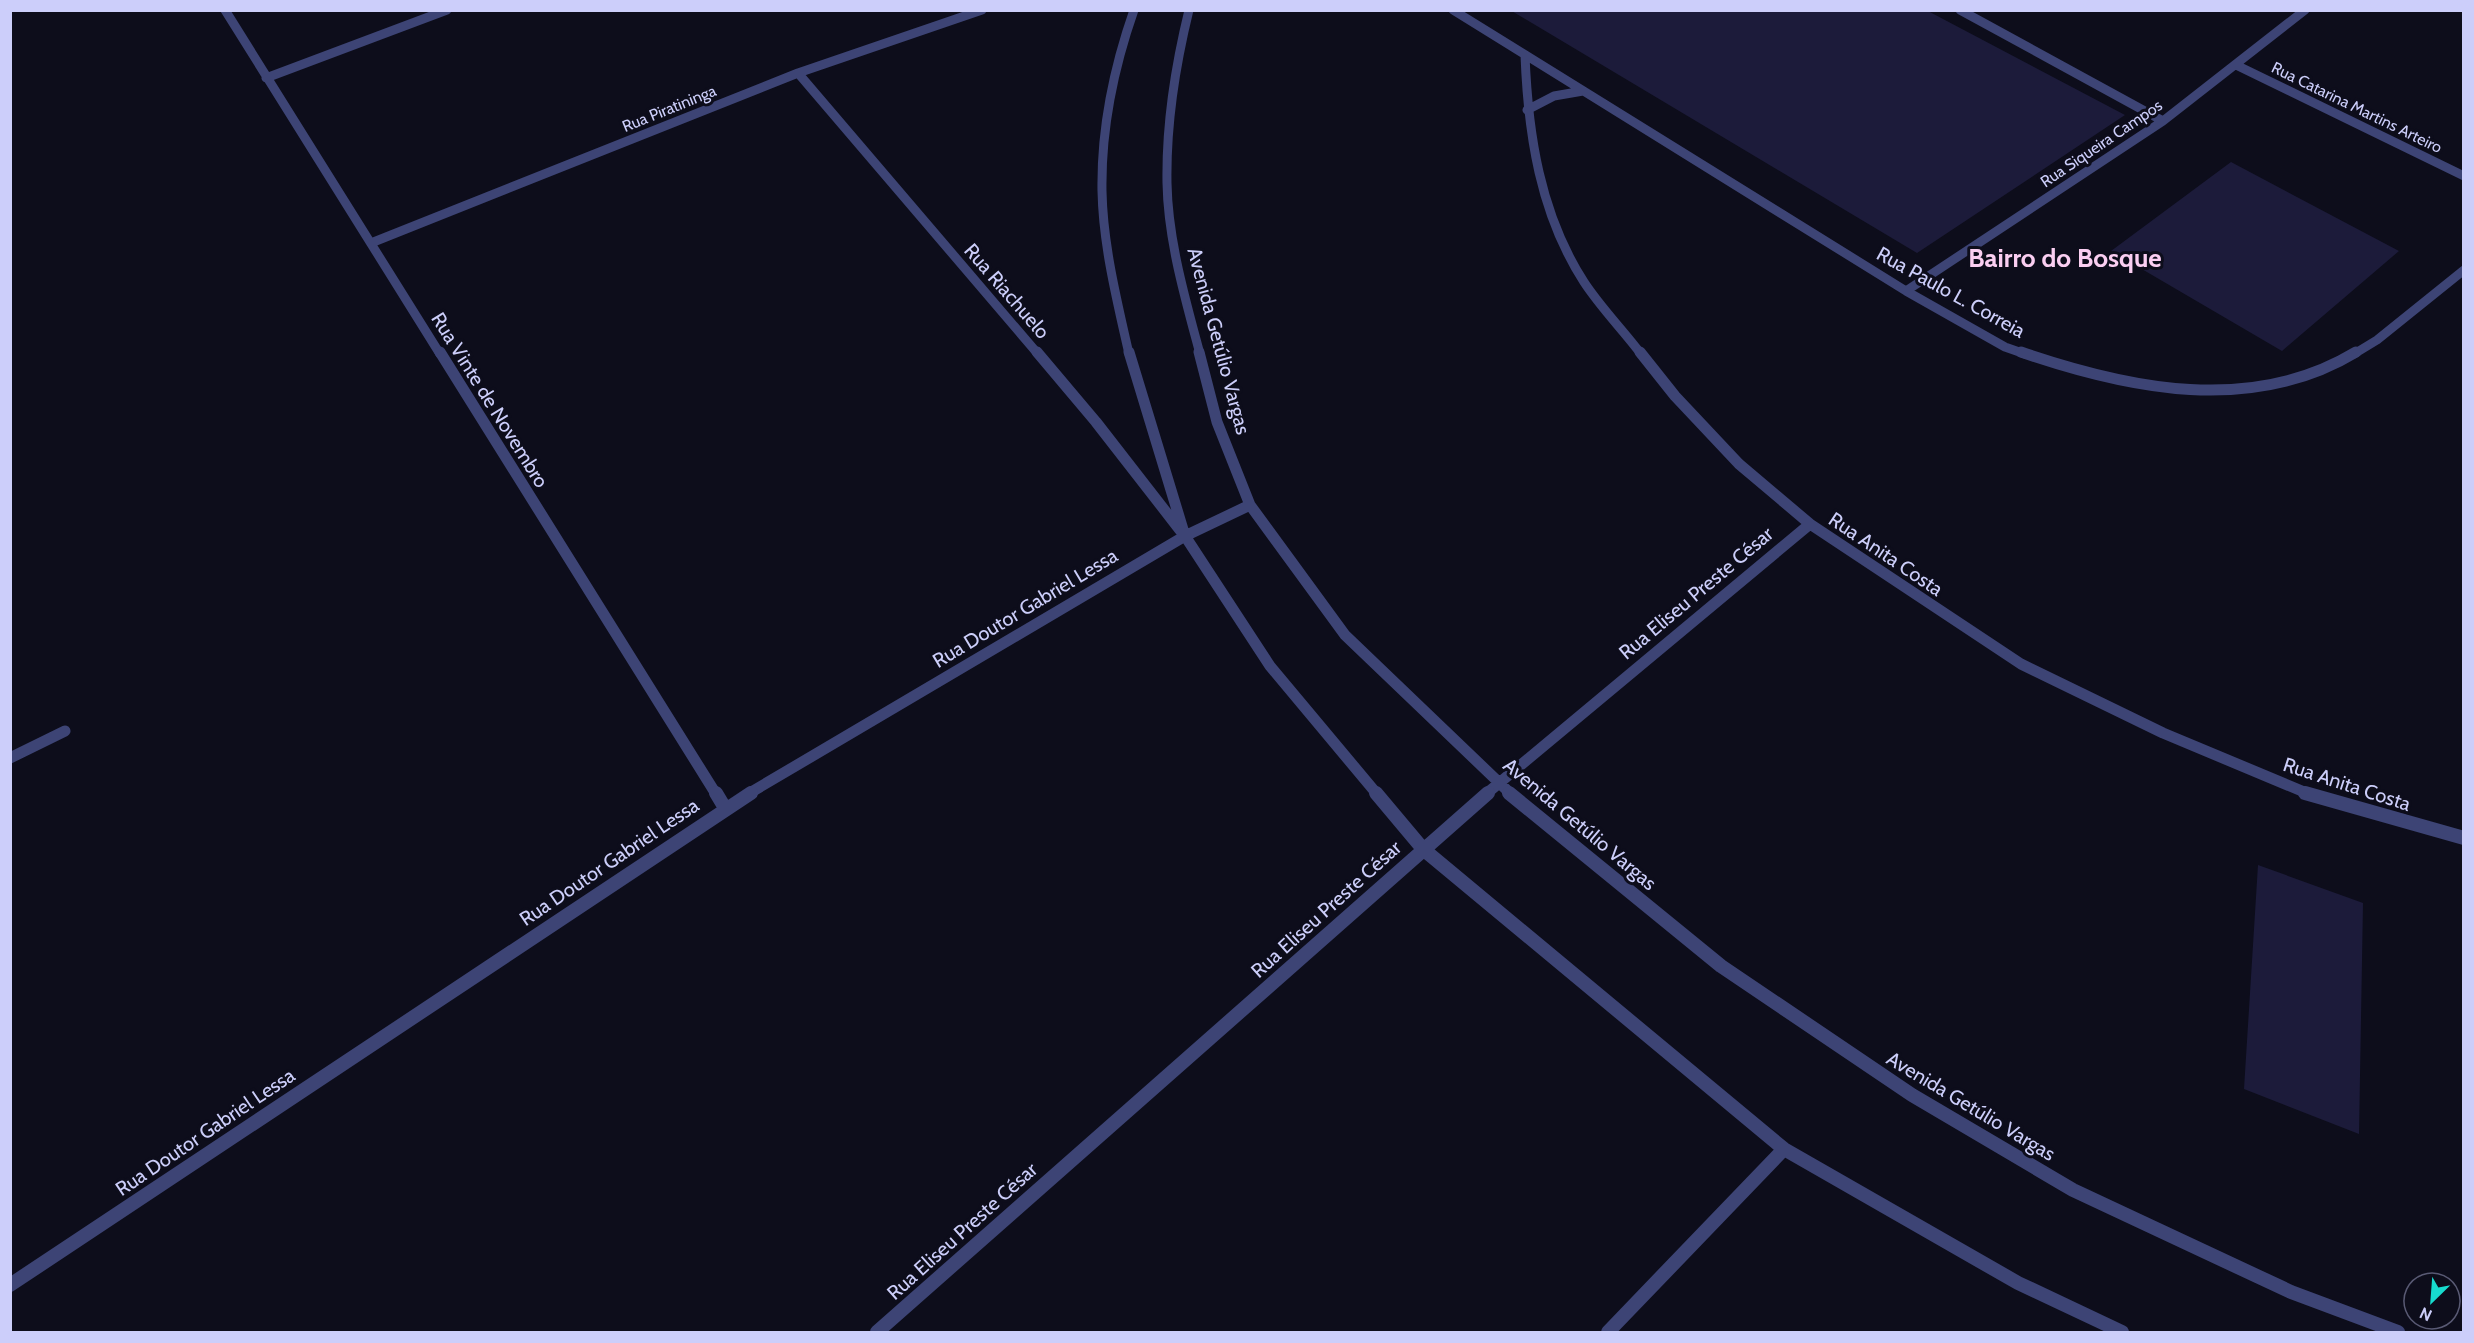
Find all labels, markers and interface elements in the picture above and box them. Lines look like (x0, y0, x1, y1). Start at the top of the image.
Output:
street label: Rua Catarina Martins Arteiro (2268, 58, 2445, 157)
street label: Rua Piratininga (619, 81, 719, 136)
street label: Rua Siqueira Campos (2037, 95, 2166, 191)
street label: Rua Riachuelo (959, 238, 1055, 344)
street label: Rua Paulo L. Correia (1873, 241, 2030, 343)
district label: Bairro do Bosque (1968, 242, 2162, 274)
street label: Avenida Getúlio Vargas (1183, 245, 1255, 437)
street label: Rua Vinte de Novembro (426, 308, 554, 492)
street label: Rua Anita Costa (1824, 507, 1948, 601)
street label: Rua Eliseu Preste César (1614, 521, 1778, 664)
street label: Rua Doutor Gabriel Lessa (928, 543, 1122, 673)
street label: Rua Anita Costa (2280, 752, 2414, 816)
street label: Avenida Getúlio Vargas (1499, 753, 1661, 895)
street label: Rua Doutor Gabriel Lessa (515, 793, 704, 931)
street label: Rua Eliseu Preste César (1246, 835, 1406, 983)
street label: Avenida Getúlio Vargas (1882, 1046, 2060, 1166)
street label: Rua Doutor Gabriel Lessa (111, 1063, 300, 1201)
street label: Rua Eliseu Preste César (882, 1157, 1042, 1305)
north arrow (2402, 1271, 2462, 1331)
text: N (2417, 1303, 2435, 1325)

